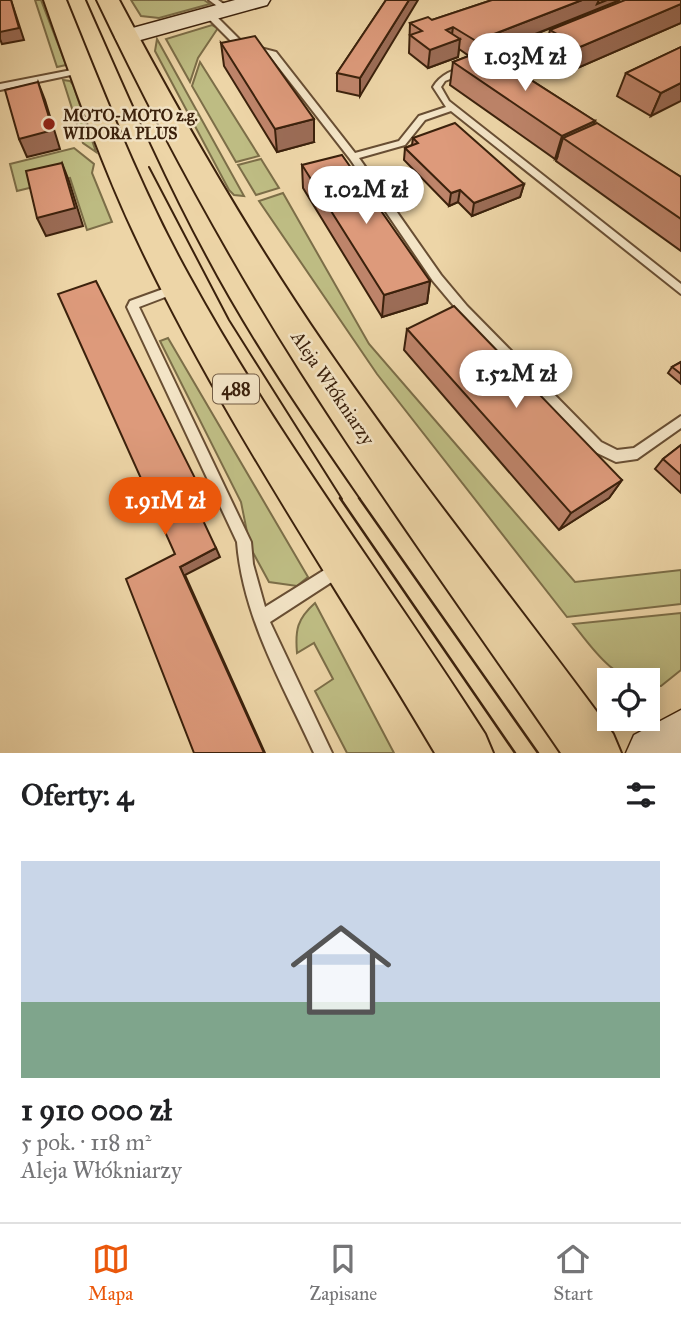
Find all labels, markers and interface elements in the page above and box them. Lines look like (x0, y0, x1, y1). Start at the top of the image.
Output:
pin: 1.03M zł (453, 34, 597, 93)
text: 1.03M zł (484, 42, 566, 70)
place label: MOTO-MOTO z.g. WIDORA PLUS (63, 106, 198, 143)
marker: MOTO-MOTO z.g. WIDORA PLUS (41, 116, 57, 132)
pin: 1.02M zł (294, 166, 438, 226)
text: 1.02M zł (324, 175, 408, 203)
street label: Aleja Włókniarzy (286, 326, 380, 450)
pin: 1.52M zł (444, 350, 588, 410)
text: 1.52M zł (475, 359, 557, 387)
road number: 488 (213, 374, 259, 404)
pin: 1.91M zł (93, 477, 237, 537)
text: 1.91M zł (125, 486, 205, 514)
map controls (597, 668, 660, 731)
button: locate (597, 668, 660, 731)
icon: filters (622, 776, 660, 814)
text: Oferty: 4 (21, 777, 133, 813)
icon: home (278, 907, 404, 1033)
text: 1 910 000 zł (21, 1092, 172, 1128)
text: 5 pok. · 118 m² (21, 1128, 152, 1156)
text: Aleja Włókniarzy (21, 1156, 182, 1184)
tab: Mapa (88, 1240, 133, 1305)
tab: Zapisane (309, 1240, 377, 1305)
tab: Start (553, 1240, 593, 1305)

